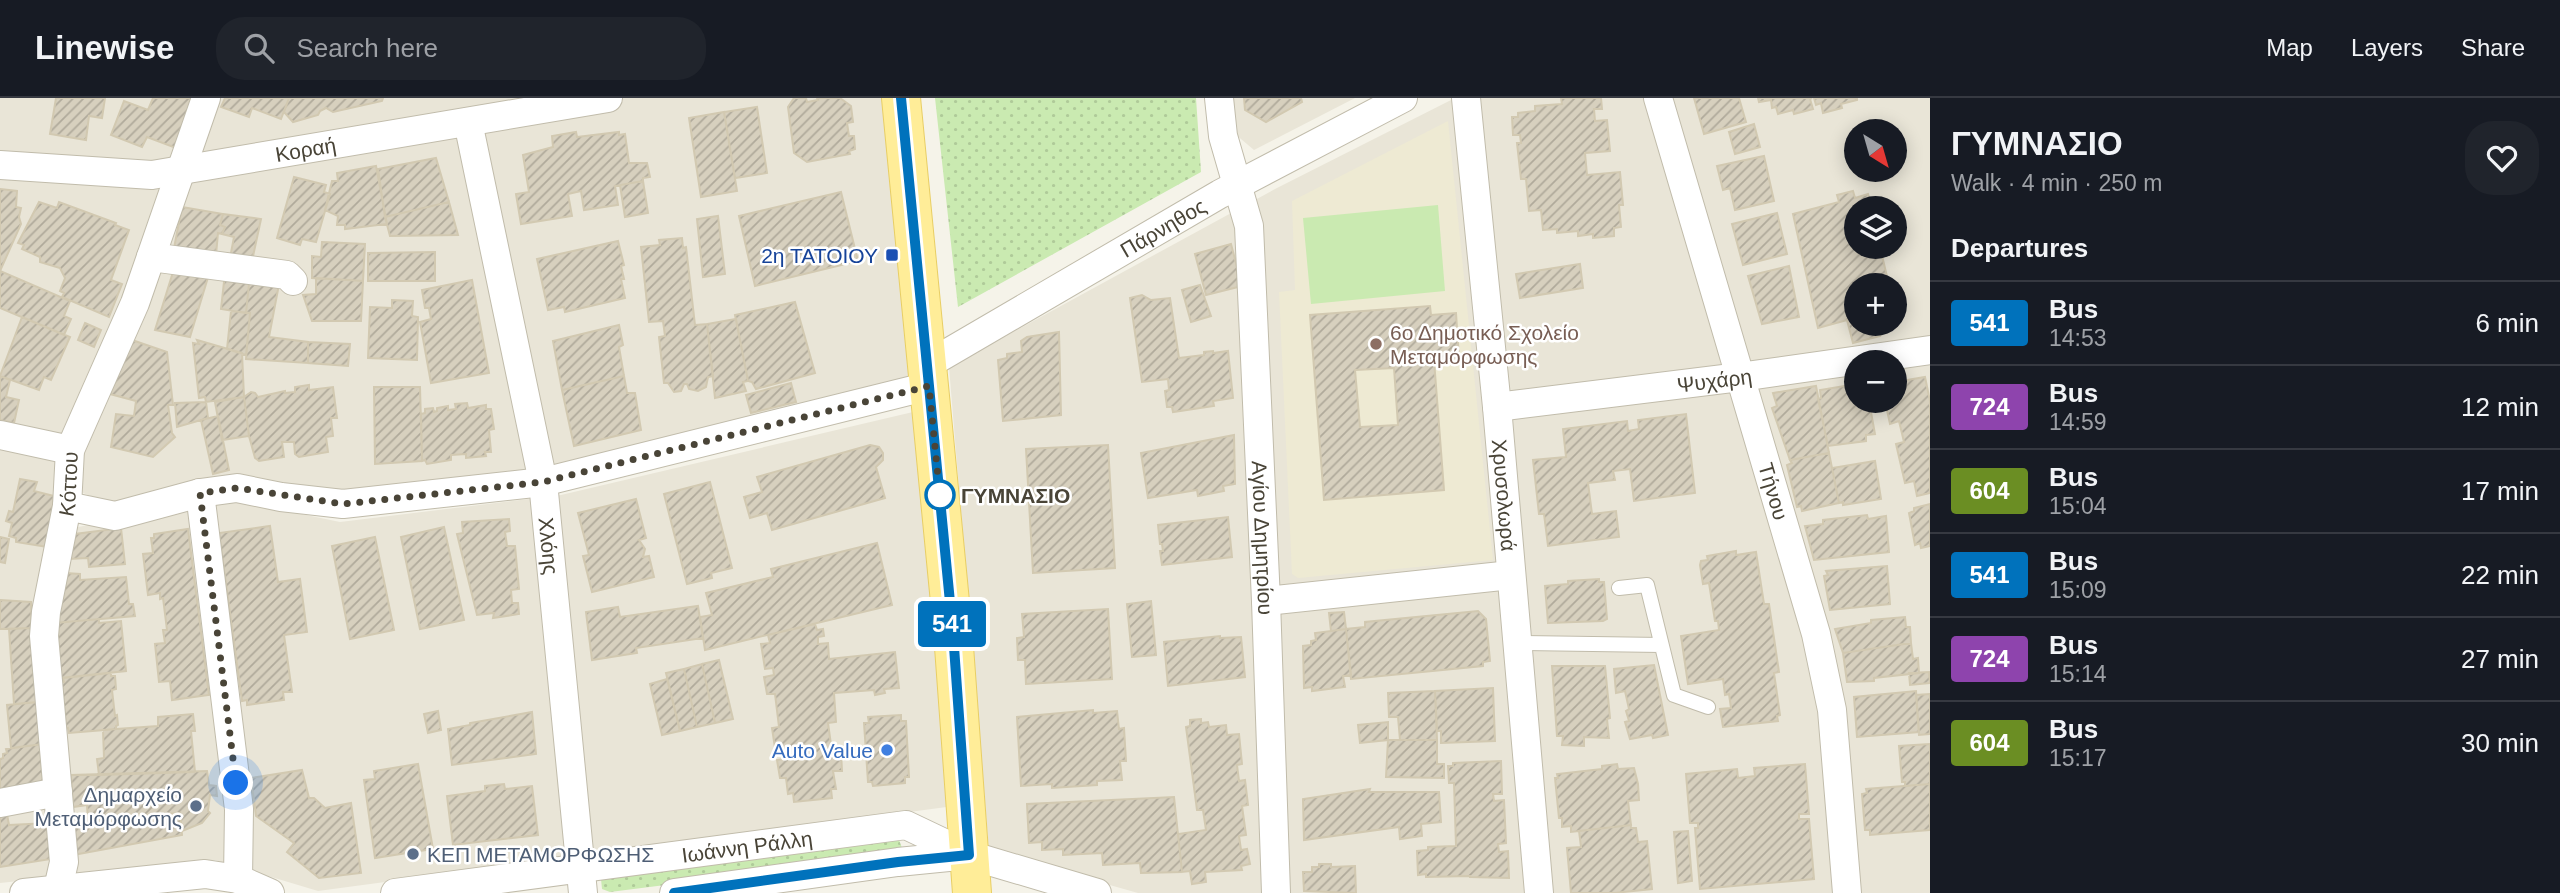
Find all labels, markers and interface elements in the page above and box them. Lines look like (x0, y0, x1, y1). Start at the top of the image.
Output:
search box (216, 17, 706, 80)
text: Linewise (35, 29, 174, 66)
icon: search (240, 29, 278, 67)
text: Search here (296, 33, 438, 63)
text: Map (2266, 34, 2313, 61)
text: Layers (2351, 34, 2423, 61)
text: Share (2461, 34, 2525, 61)
north arrow (1844, 119, 1908, 182)
map controls (1844, 119, 1907, 413)
button: heart (2465, 121, 2539, 195)
text: ΓΥΜΝΑΣΙΟ (1951, 125, 2123, 162)
street label: Κοραή (273, 133, 338, 166)
text: Walk · 4 min · 250 m (1951, 170, 2162, 196)
street label: Πάρνηθος (1116, 194, 1210, 261)
button: layers (1844, 196, 1907, 259)
text: Departures (1951, 233, 2088, 263)
place label: 2η ΤΑΤΟΙΟΥ (761, 244, 878, 267)
marker: 2η ΤΑΤΟΙΟΥ (884, 247, 900, 263)
button: + (1844, 273, 1907, 336)
text: Bus (2049, 294, 2098, 324)
text: 6 min (2475, 308, 2539, 338)
text: 541 (1969, 309, 2010, 336)
place label: 6ο Δημοτικό Σχολείο Μεταμόρφωσης (1390, 321, 1579, 368)
text: 14:53 (2049, 325, 2107, 351)
marker: 6ο Δημοτικό Σχολείο Μεταμόρφωσης (1368, 336, 1384, 352)
button: − (1844, 350, 1907, 413)
street label: Ψυχάρη (1676, 364, 1753, 396)
text: Bus (2049, 378, 2098, 408)
text: 12 min (2461, 392, 2539, 422)
text: 724 (1969, 393, 2010, 420)
text: 14:59 (2049, 409, 2107, 435)
street label: Χρυσολωρά (1488, 438, 1521, 552)
street label: Κόττου (54, 451, 81, 518)
street label: Αγίου Δημητρίου (1248, 460, 1278, 615)
street label: Τήνου (1755, 460, 1793, 522)
text: Bus (2049, 462, 2098, 492)
text: 17 min (2461, 476, 2539, 506)
text: 604 (1969, 477, 2010, 504)
marker: ΓΥΜΝΑΣΙΟ (925, 480, 955, 510)
place label: ΓΥΜΝΑΣΙΟ (961, 484, 1070, 507)
text: 15:04 (2049, 493, 2107, 519)
street label: Χλόης (535, 516, 563, 576)
text: Bus (2049, 546, 2098, 576)
text: 22 min (2461, 560, 2539, 590)
text: 541 (1969, 561, 2010, 588)
text: 15:09 (2049, 577, 2107, 603)
line badge: 541 (912, 601, 992, 647)
text: 541 (932, 610, 972, 637)
text: Bus (2049, 630, 2098, 660)
text: 27 min (2461, 644, 2539, 674)
text: 724 (1969, 645, 2010, 672)
text: 15:14 (2049, 661, 2107, 687)
text: Bus (2049, 714, 2098, 744)
text: 30 min (2461, 728, 2539, 758)
text: 604 (1969, 729, 2010, 756)
place label: Auto Value (772, 739, 873, 762)
marker: Auto Value (879, 742, 895, 758)
text: 15:17 (2049, 745, 2107, 771)
your location (218, 765, 253, 800)
place label: Δημαρχείο Μεταμόρφωσης (35, 783, 182, 830)
marker: Δημαρχείο Μεταμόρφωσης (188, 798, 204, 814)
street label: Ιωάννη Ράλλη (680, 826, 814, 866)
place label: ΚΕΠ ΜΕΤΑΜΟΡΦΩΣΗΣ (427, 843, 654, 866)
marker: ΚΕΠ ΜΕΤΑΜΟΡΦΩΣΗΣ (405, 846, 421, 862)

